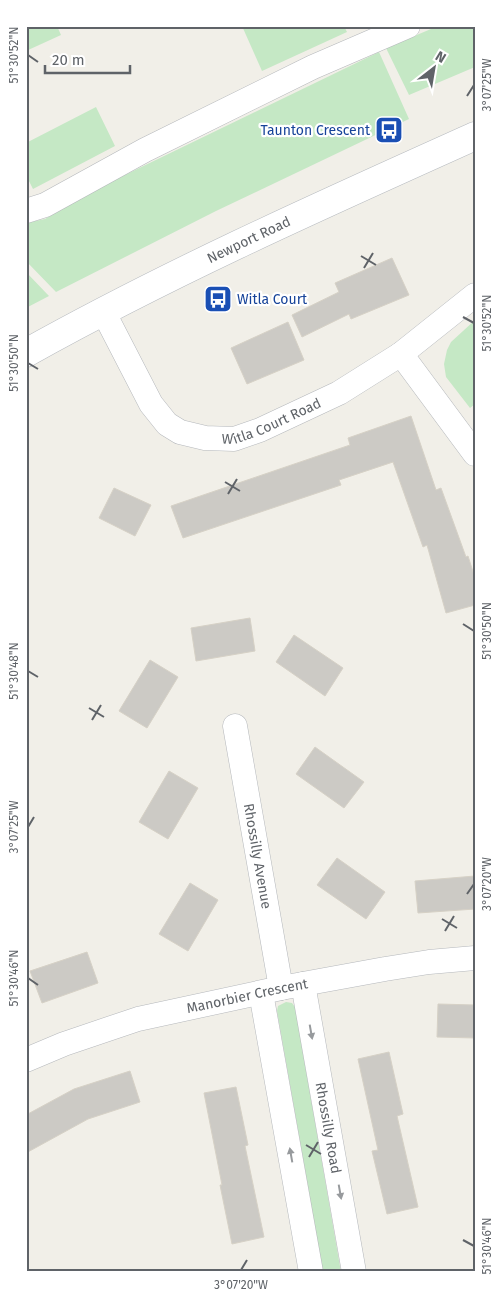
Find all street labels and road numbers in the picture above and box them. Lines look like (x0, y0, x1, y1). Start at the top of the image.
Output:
street label: Newport Road (204, 213, 293, 267)
street label: Witla Court Road (221, 394, 324, 447)
street label: Rhossilly Avenue (240, 802, 275, 910)
street label: Manorbier Crescent (185, 975, 310, 1017)
street label: Rhossilly Road (312, 1081, 345, 1175)

